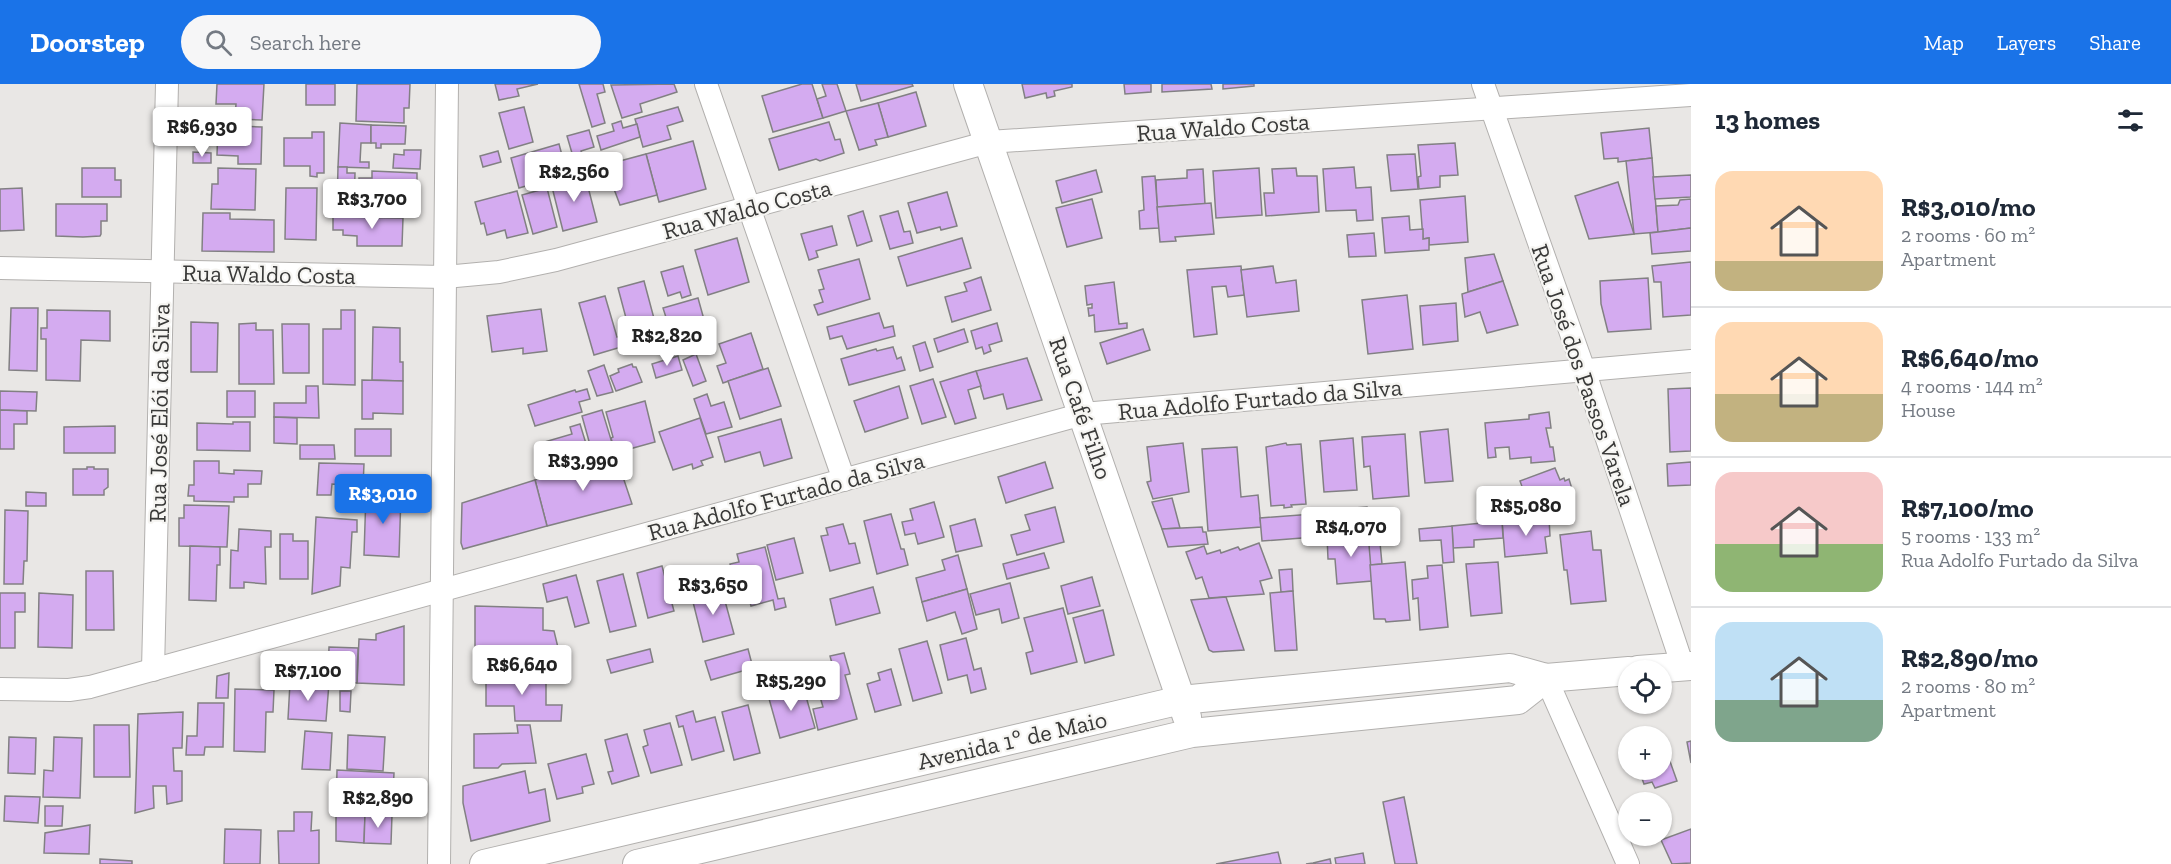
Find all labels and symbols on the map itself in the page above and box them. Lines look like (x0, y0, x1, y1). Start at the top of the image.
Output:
street label: Rua Waldo Costa (1135, 106, 1311, 148)
pin: R$6,930 (147, 107, 257, 158)
pin: R$2,560 (519, 152, 629, 203)
street label: Rua Waldo Costa (659, 172, 835, 245)
pin: R$3,700 (317, 179, 427, 230)
street label: Rua José dos Passos Varela (1526, 240, 1643, 510)
street label: Rua Waldo Costa (182, 258, 356, 290)
street label: Rua José Elói da Silva (143, 303, 175, 523)
pin: R$2,820 (612, 316, 722, 367)
street label: Rua Café Filho (1043, 333, 1119, 483)
street label: Rua Adolfo Furtado da Silva (1117, 372, 1404, 426)
pin: R$3,990 (528, 441, 638, 492)
street label: Rua Adolfo Furtado da Silva (645, 445, 928, 547)
pin: R$3,010 (328, 474, 438, 525)
pin: R$5,080 (1471, 486, 1581, 537)
pin: R$4,070 (1296, 507, 1406, 558)
pin: R$3,650 (658, 565, 768, 616)
pin: R$6,640 (467, 645, 577, 696)
pin: R$7,100 (253, 651, 363, 702)
pin: R$5,290 (736, 661, 846, 712)
street label: Avenida 1º de Maio (914, 704, 1110, 776)
pin: R$2,890 (323, 778, 433, 829)

